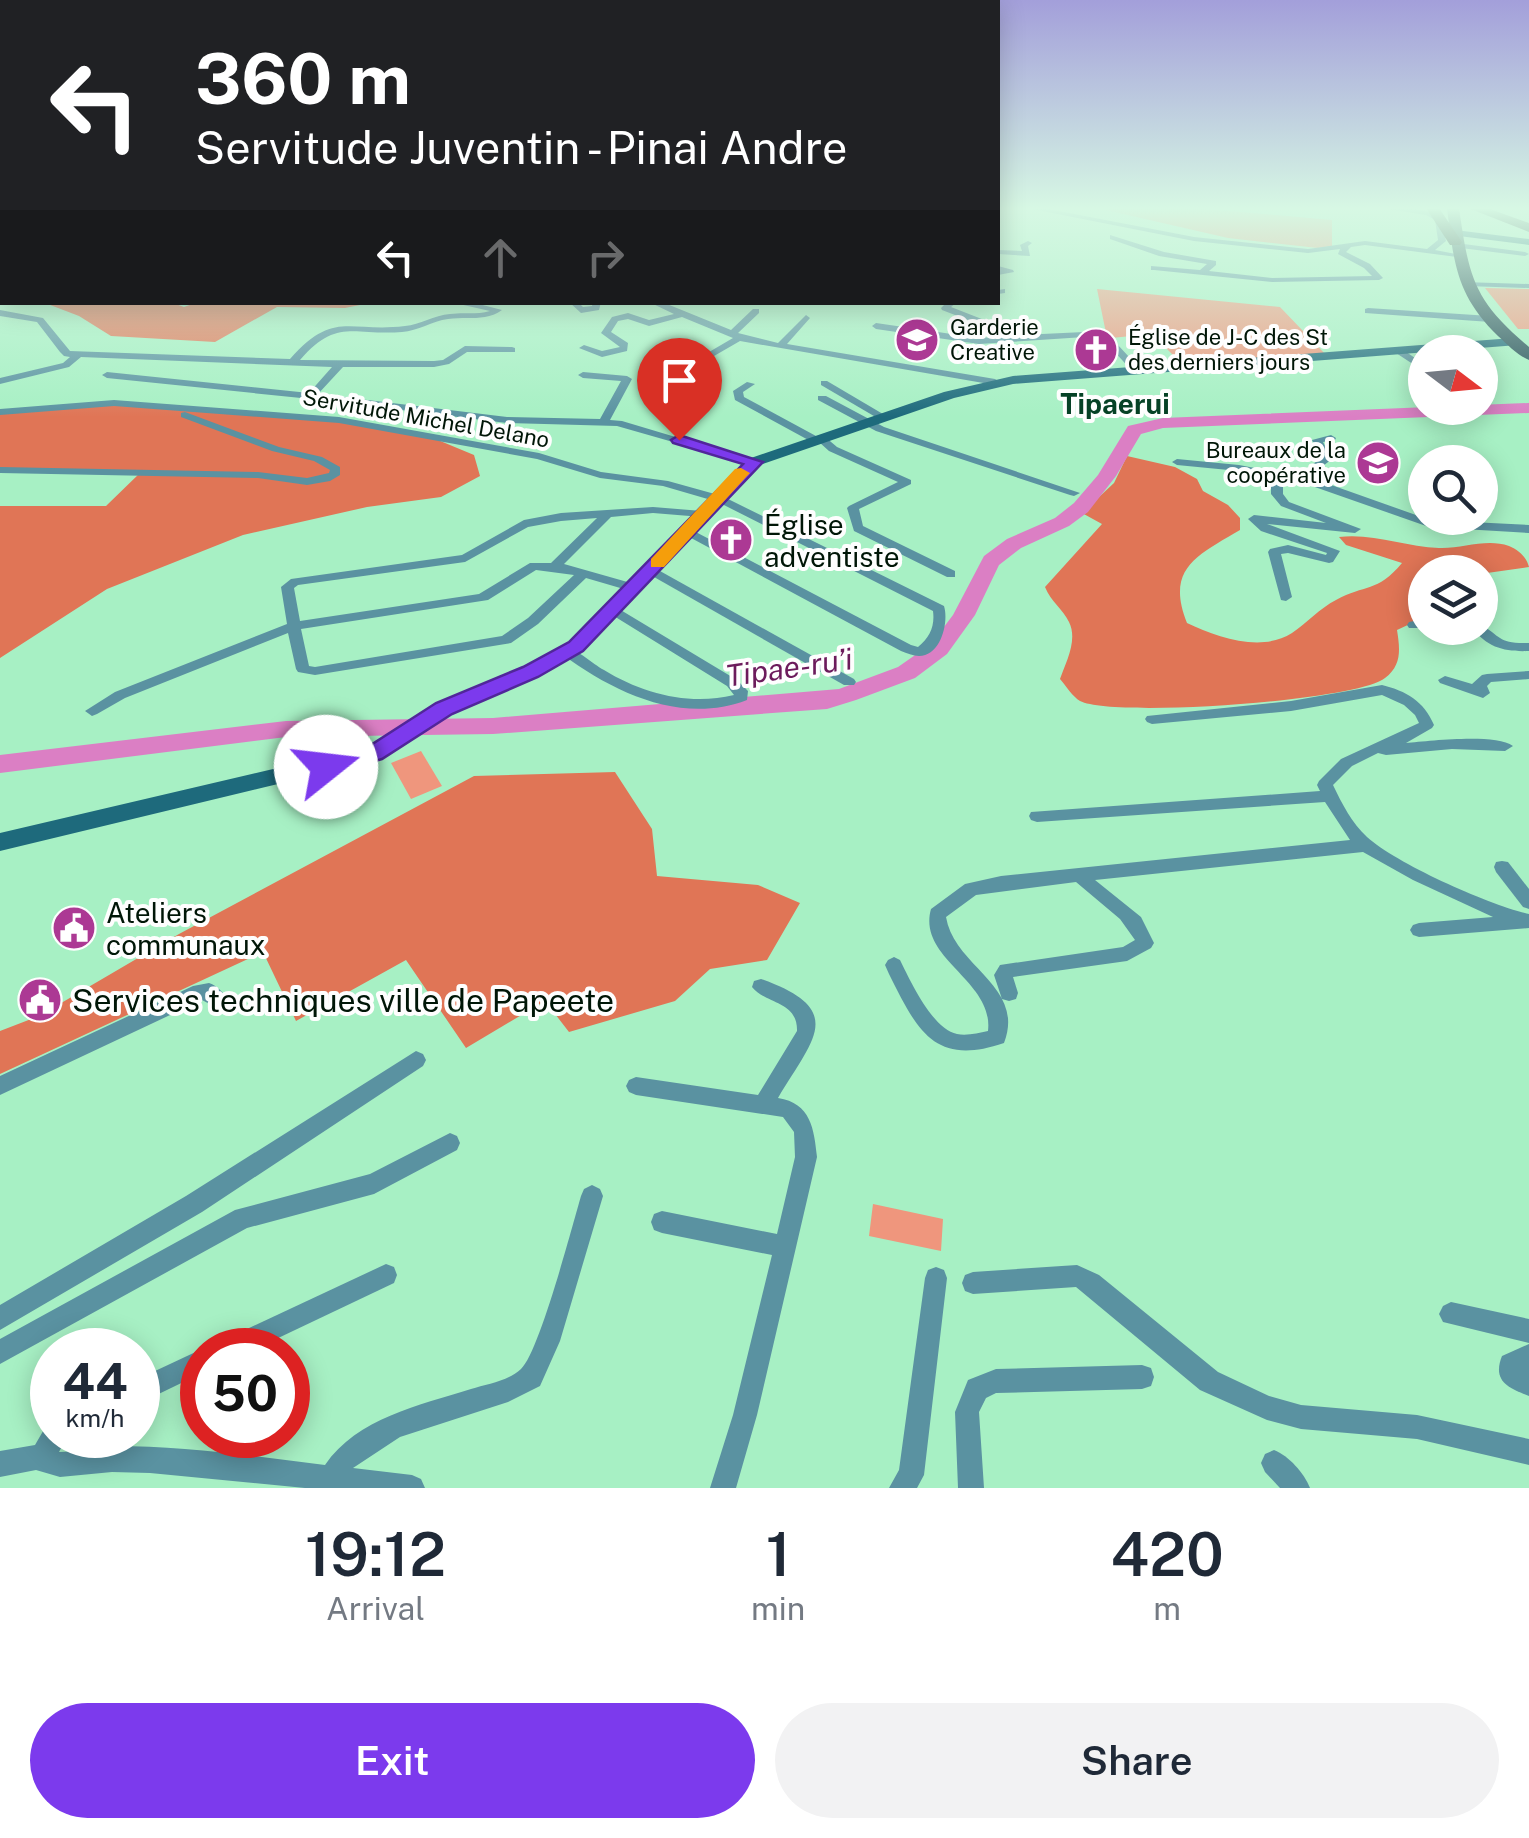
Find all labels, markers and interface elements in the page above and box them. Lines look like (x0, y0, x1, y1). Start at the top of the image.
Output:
text: 360 m (195, 37, 411, 120)
icon: left (30, 40, 160, 170)
text: Servitude Juventin - Pinai Andre (195, 121, 847, 174)
icon: left (368, 230, 423, 285)
icon: ahead (473, 230, 528, 285)
icon: right (578, 230, 633, 285)
place label: Garderie Creative (950, 314, 1039, 365)
school or university icon: Garderie Creative (894, 317, 940, 363)
place label: Église de J-C des St des derniers jours (1128, 324, 1328, 375)
church icon: Église de J-C des St des derniers jours (1073, 327, 1119, 373)
north arrow (1408, 335, 1498, 425)
map controls (1408, 335, 1498, 645)
pin (637, 338, 722, 441)
icon: arrive (652, 353, 707, 408)
street label: Servitude Michel Delano (301, 383, 551, 453)
district label: Tipaerui (1060, 387, 1170, 420)
place label: Bureaux de la coopérative (1206, 437, 1346, 488)
school or university icon: Bureaux de la coopérative (1355, 440, 1401, 486)
button: search (1408, 445, 1498, 535)
place label: Église adventiste (764, 508, 900, 573)
church icon: Église adventiste (708, 517, 754, 563)
button: layers (1408, 555, 1498, 645)
water label: Tipae-ru’i (724, 640, 855, 694)
position arrow (274, 715, 378, 819)
place label: Ateliers communaux (106, 896, 266, 961)
public building icon: Ateliers communaux (51, 905, 97, 951)
public building icon: Services techniques ville de Papeete (17, 977, 63, 1023)
place label: Services techniques ville de Papeete (72, 982, 614, 1019)
speed limit sign: 50 (180, 1328, 310, 1458)
text: 44 (62, 1351, 128, 1410)
text: km/h (66, 1403, 124, 1433)
text: 19:12 (305, 1519, 446, 1590)
text: 1 (766, 1519, 791, 1590)
text: 420 (1110, 1519, 1224, 1590)
text: Arrival (326, 1590, 425, 1627)
text: min (751, 1590, 805, 1627)
text: m (1153, 1590, 1181, 1627)
button: Exit (30, 1703, 755, 1818)
button: Share (775, 1703, 1499, 1818)

